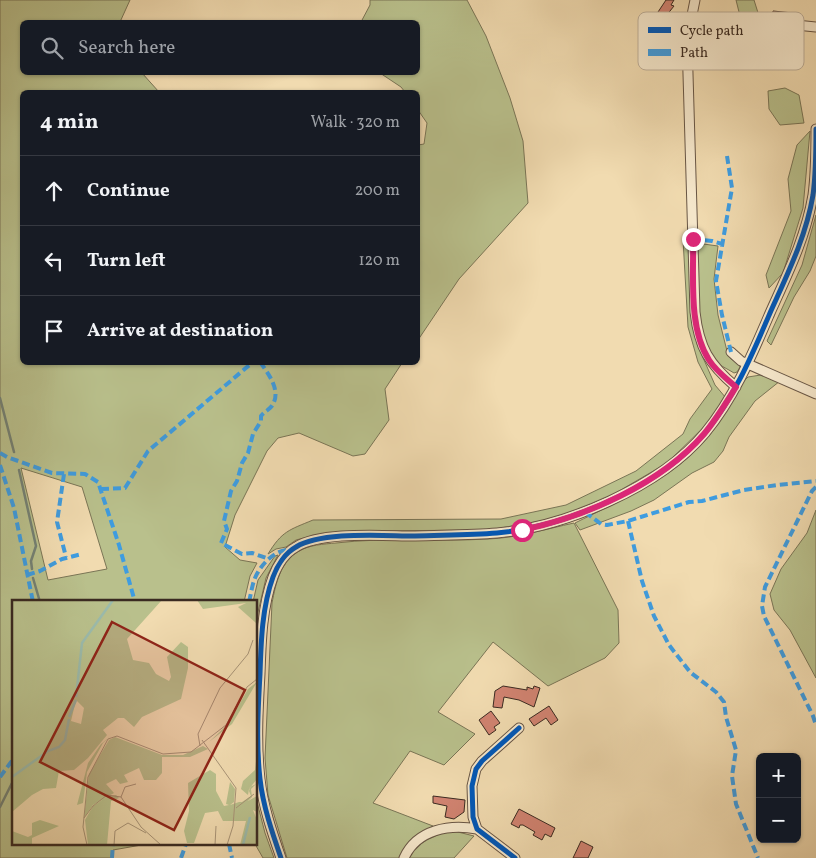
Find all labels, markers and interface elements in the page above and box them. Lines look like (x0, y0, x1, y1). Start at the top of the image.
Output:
legend (638, 12, 804, 70)
search box (20, 20, 420, 75)
text: Cycle path (680, 22, 744, 41)
icon: search (38, 34, 66, 62)
text: Search here (78, 35, 175, 61)
text: Path (680, 44, 708, 63)
text: 4 min (40, 108, 99, 137)
text: Walk · 320 m (310, 112, 400, 134)
icon: ahead (40, 177, 68, 205)
text: Continue (87, 178, 170, 204)
text: 200 m (355, 180, 400, 202)
route end (682, 228, 705, 251)
icon: left (40, 247, 68, 275)
text: Turn left (87, 248, 166, 274)
text: 120 m (358, 250, 400, 272)
icon: arrive (40, 317, 68, 345)
text: Arrive at destination (87, 318, 273, 344)
route start (511, 519, 534, 542)
inset map (12, 600, 258, 846)
map controls (756, 753, 801, 843)
button: + (756, 753, 801, 798)
button: − (756, 798, 801, 843)

